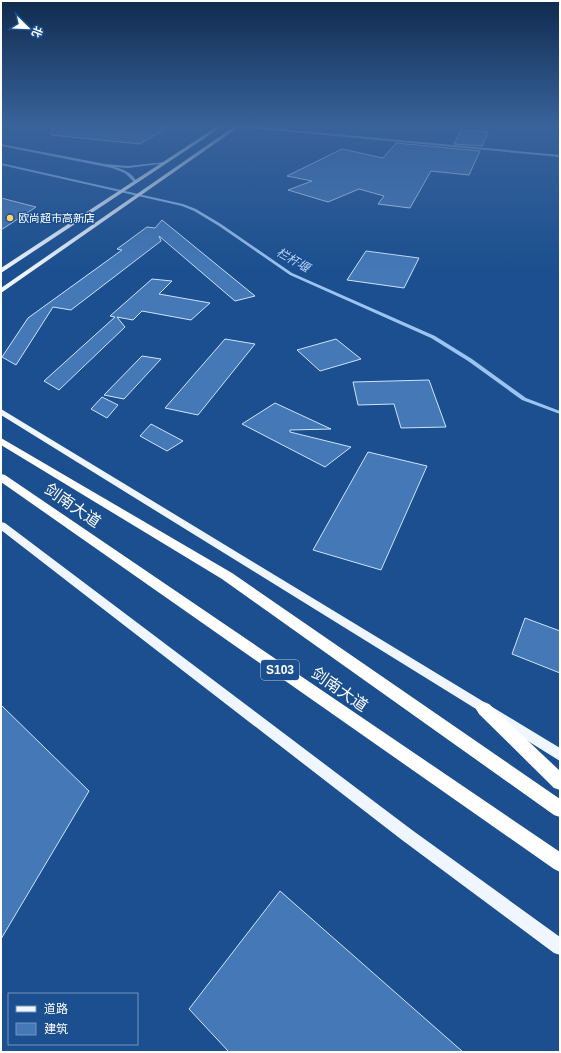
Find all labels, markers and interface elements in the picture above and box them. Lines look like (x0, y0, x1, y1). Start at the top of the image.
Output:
north arrow (8, 8, 48, 48)
text: 北 (30, 25, 45, 39)
place label: 欧尚超市高新店 (18, 212, 95, 224)
marker: 欧尚超市高新店 (5, 213, 15, 223)
water label: 栏杆堰 (274, 245, 314, 276)
street label: 剑南大道 (42, 480, 104, 531)
road number: S103 (261, 660, 299, 680)
street label: 剑南大道 (309, 664, 371, 715)
legend (8, 993, 138, 1045)
text: 道路 (44, 1002, 68, 1016)
text: 建筑 (44, 1022, 68, 1036)

